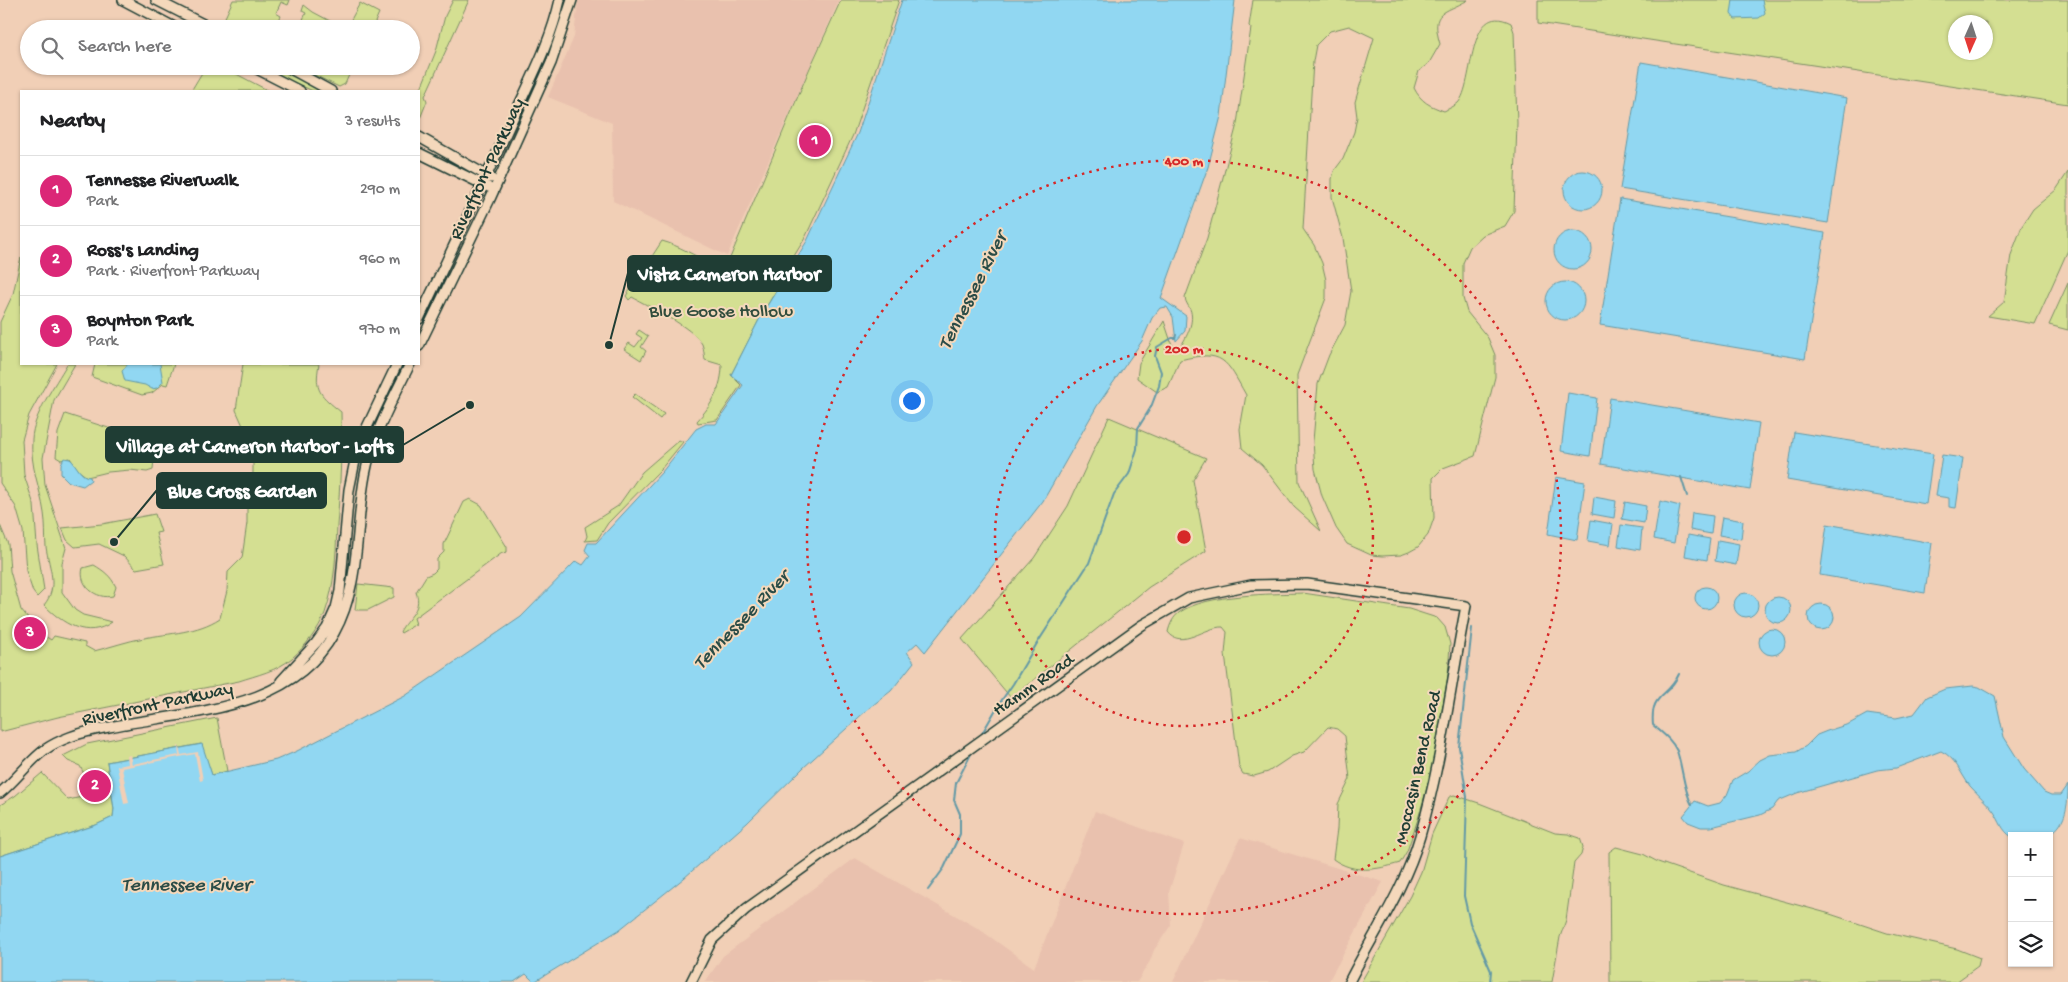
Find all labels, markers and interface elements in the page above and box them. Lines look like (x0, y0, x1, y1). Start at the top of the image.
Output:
north arrow (1948, 15, 1993, 60)
search box (20, 20, 420, 75)
icon: search (38, 34, 66, 62)
text: Search here (78, 36, 172, 59)
street label: Riverfront Parkway (445, 94, 531, 244)
text: Nearby (40, 110, 105, 135)
text: 3 results (345, 113, 400, 132)
pin: 1 (799, 122, 831, 160)
text: 400 m (1164, 153, 1204, 171)
text: Tennesse Riverwalk (87, 170, 237, 193)
text: 1 (53, 181, 59, 200)
text: 290 m (360, 181, 400, 200)
text: Park (87, 193, 118, 212)
water label: Tennessee River (935, 226, 1015, 354)
text: Ross's Landing (87, 240, 199, 263)
text: 2 (52, 251, 60, 270)
text: 960 m (360, 251, 400, 270)
callout: Vista Cameron Harbor (628, 256, 831, 291)
text: Park · Riverfront Parkway (87, 263, 259, 282)
text: Vista Cameron Harbor (637, 265, 822, 288)
park label: Blue Goose Hollow (648, 301, 793, 324)
text: Boynton Park (87, 310, 192, 333)
text: 3 (52, 321, 60, 340)
text: 970 m (359, 321, 400, 340)
text: Park (87, 333, 118, 352)
text: 200 m (1165, 341, 1204, 359)
your location (899, 388, 925, 414)
callout: Village at Cameron Harbor - Lofts (106, 427, 403, 462)
text: Village at Cameron Harbor - Lofts (116, 437, 395, 460)
callout: Blue Cross Garden (157, 473, 326, 508)
text: Blue Cross Garden (166, 482, 317, 505)
centre of rings (1175, 528, 1193, 546)
water label: Tennessee River (690, 564, 798, 676)
pin: 3 (14, 614, 46, 652)
street label: Hamm Road (989, 648, 1081, 722)
street label: Riverfront Parkway (80, 678, 236, 733)
street label: Moccasin Bend Road (1391, 687, 1449, 847)
pin: 2 (79, 767, 111, 805)
map controls (2008, 832, 2053, 967)
button: + (2008, 832, 2053, 877)
water label: Tennessee River (122, 875, 254, 898)
button: − (2008, 877, 2053, 922)
button: layers (2008, 922, 2053, 967)

